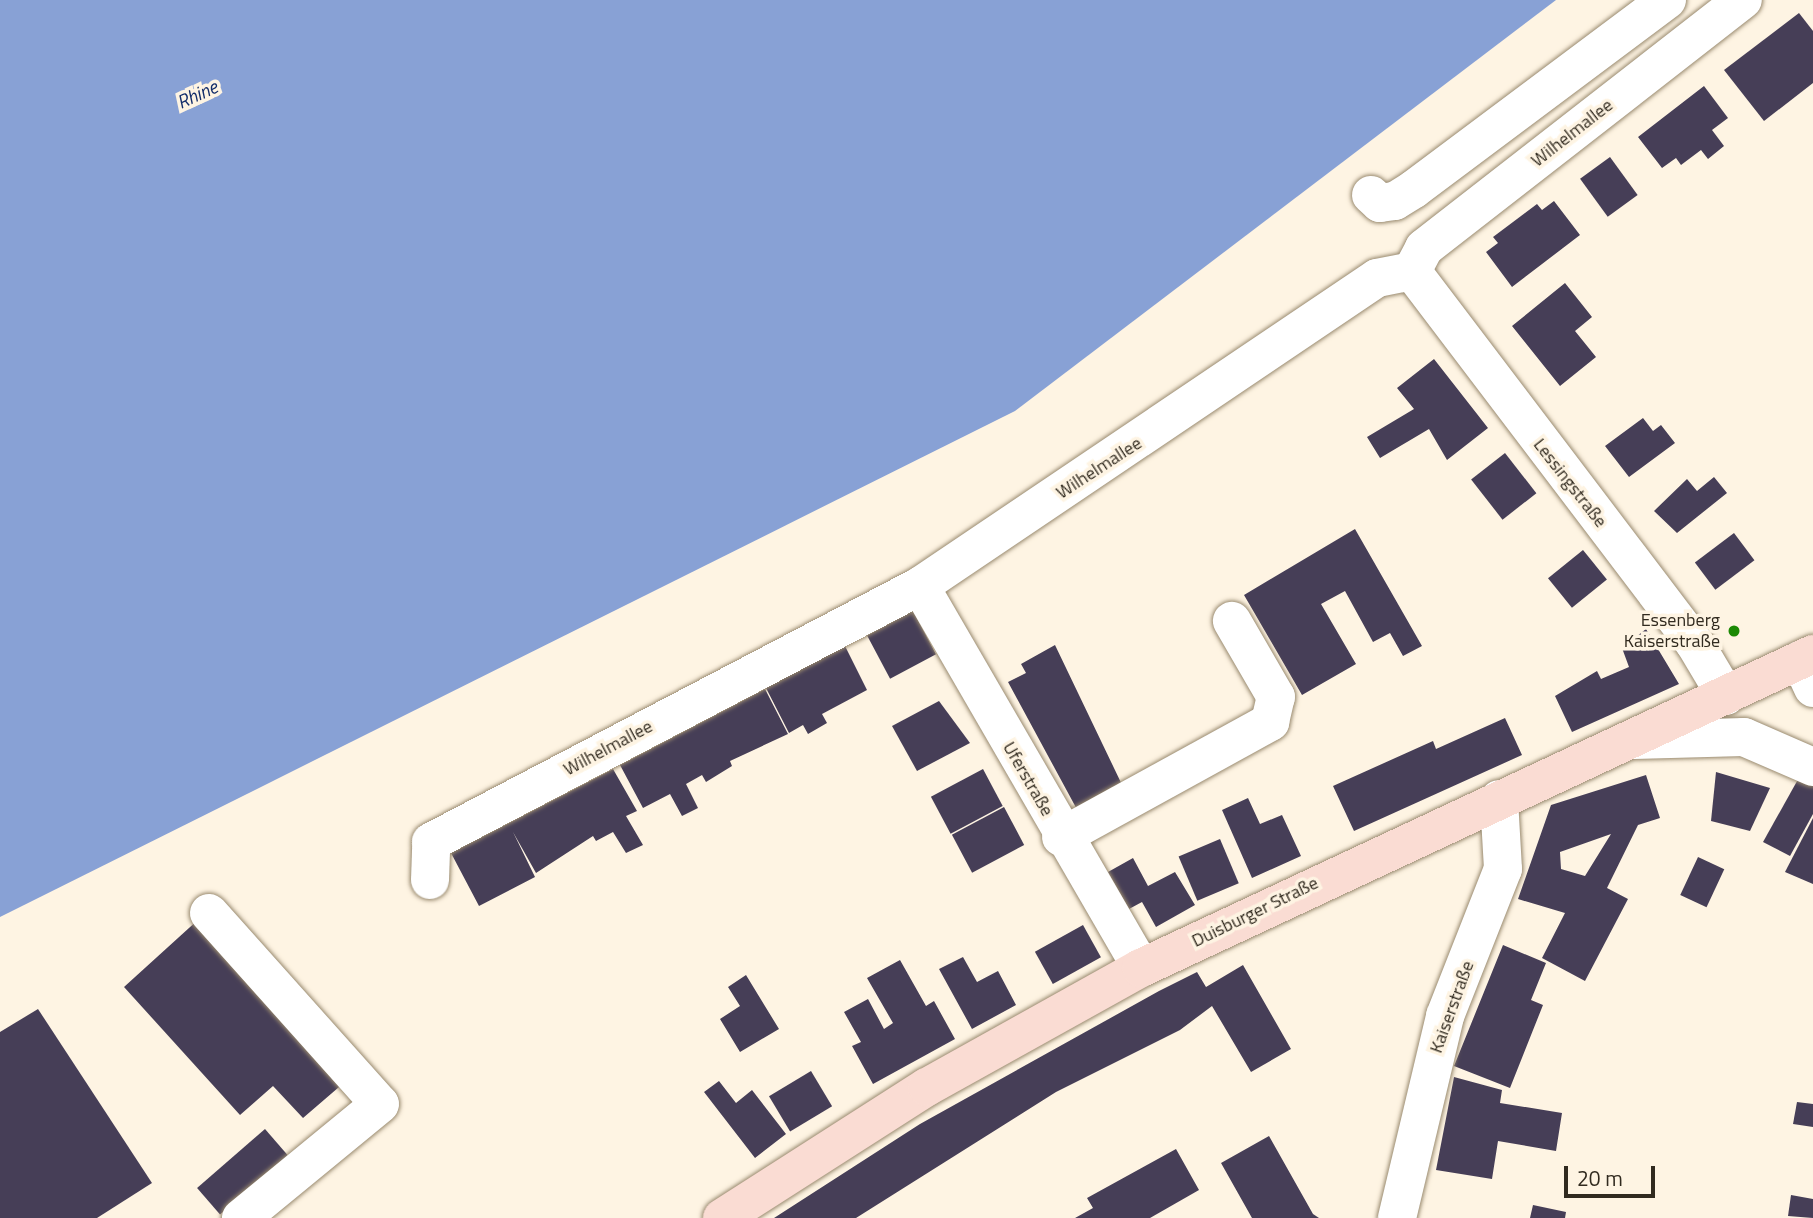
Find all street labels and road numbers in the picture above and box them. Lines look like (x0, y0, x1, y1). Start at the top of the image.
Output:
street label: Wilhelmallee (1527, 94, 1617, 172)
street label: Wilhelmallee (1052, 432, 1146, 504)
street label: Lessingstraße (1529, 434, 1611, 532)
street label: Wilhelmallee (560, 716, 656, 780)
street label: Uferstraße (998, 738, 1058, 820)
street label: Duisburger Straße (1188, 872, 1322, 952)
street label: Kaiserstraße (1425, 958, 1479, 1056)

